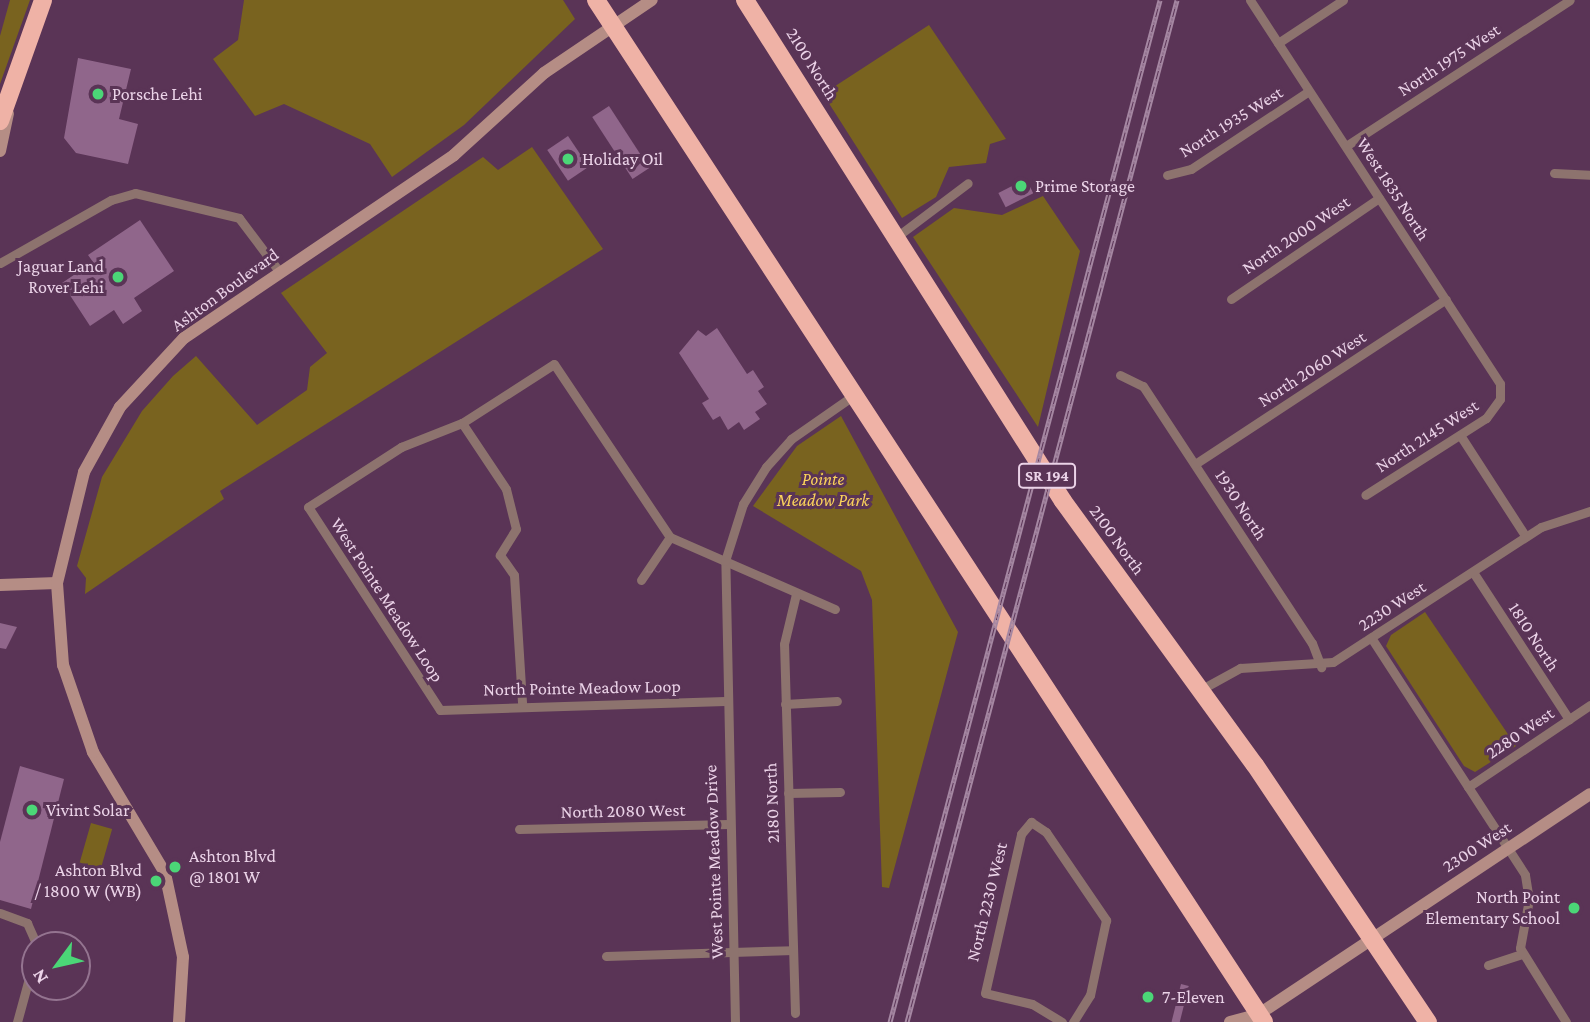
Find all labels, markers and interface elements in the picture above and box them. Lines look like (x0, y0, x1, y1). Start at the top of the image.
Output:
street label: North 1975 West (1394, 19, 1504, 101)
street label: 2100 North (781, 24, 843, 104)
street label: North 1935 West (1175, 82, 1287, 162)
place label: Porsche Lehi (112, 83, 203, 105)
marker: Porsche Lehi (90, 86, 106, 102)
street label: West 1835 North (1352, 133, 1434, 245)
place label: Holiday Oil (582, 148, 663, 170)
marker: Holiday Oil (560, 151, 576, 167)
place label: Prime Storage (1035, 175, 1135, 197)
marker: Prime Storage (1013, 178, 1029, 194)
street label: North 2000 West (1238, 191, 1354, 279)
street label: Ashton Boulevard (167, 244, 283, 336)
place label: Jaguar Land Rover Lehi (18, 256, 104, 298)
marker: Jaguar Land Rover Lehi (110, 269, 126, 285)
street label: North 2060 West (1254, 326, 1370, 412)
street label: North 2145 West (1372, 395, 1482, 477)
road number: SR 194 (1017, 463, 1077, 489)
street label: 1930 North (1210, 466, 1272, 544)
park label: Pointe Meadow Park (777, 469, 869, 512)
street label: 2100 North (1084, 501, 1150, 579)
street label: West Pointe Meadow Loop (326, 514, 448, 686)
street label: 2230 West (1354, 576, 1430, 636)
street label: 1810 North (1504, 598, 1564, 676)
street label: North Pointe Meadow Loop (483, 675, 681, 701)
street label: 2280 West (1482, 703, 1558, 763)
street label: 2180 North (760, 762, 784, 844)
street label: West Pointe Meadow Drive (700, 764, 728, 960)
place label: Vivint Solar (46, 799, 130, 821)
street label: North 2080 West (560, 799, 686, 823)
marker: Vivint Solar (24, 802, 40, 818)
street label: 2300 West (1439, 817, 1515, 877)
street label: North 2230 West (962, 840, 1012, 964)
place label: Ashton Blvd @ 1801 W (189, 846, 276, 888)
marker: Ashton Blvd @ 1801 W (167, 859, 183, 875)
place label: Ashton Blvd / 1800 W (WB) (34, 860, 142, 903)
marker: Ashton Blvd / 1800 W (WB) (148, 873, 164, 889)
place label: North Point Elementary School (1425, 887, 1560, 930)
marker: North Point Elementary School (1566, 900, 1582, 916)
north arrow (21, 931, 91, 1001)
text: N (27, 965, 52, 988)
place label: 7-Eleven (1162, 986, 1225, 1008)
marker: 7-Eleven (1140, 989, 1156, 1005)

